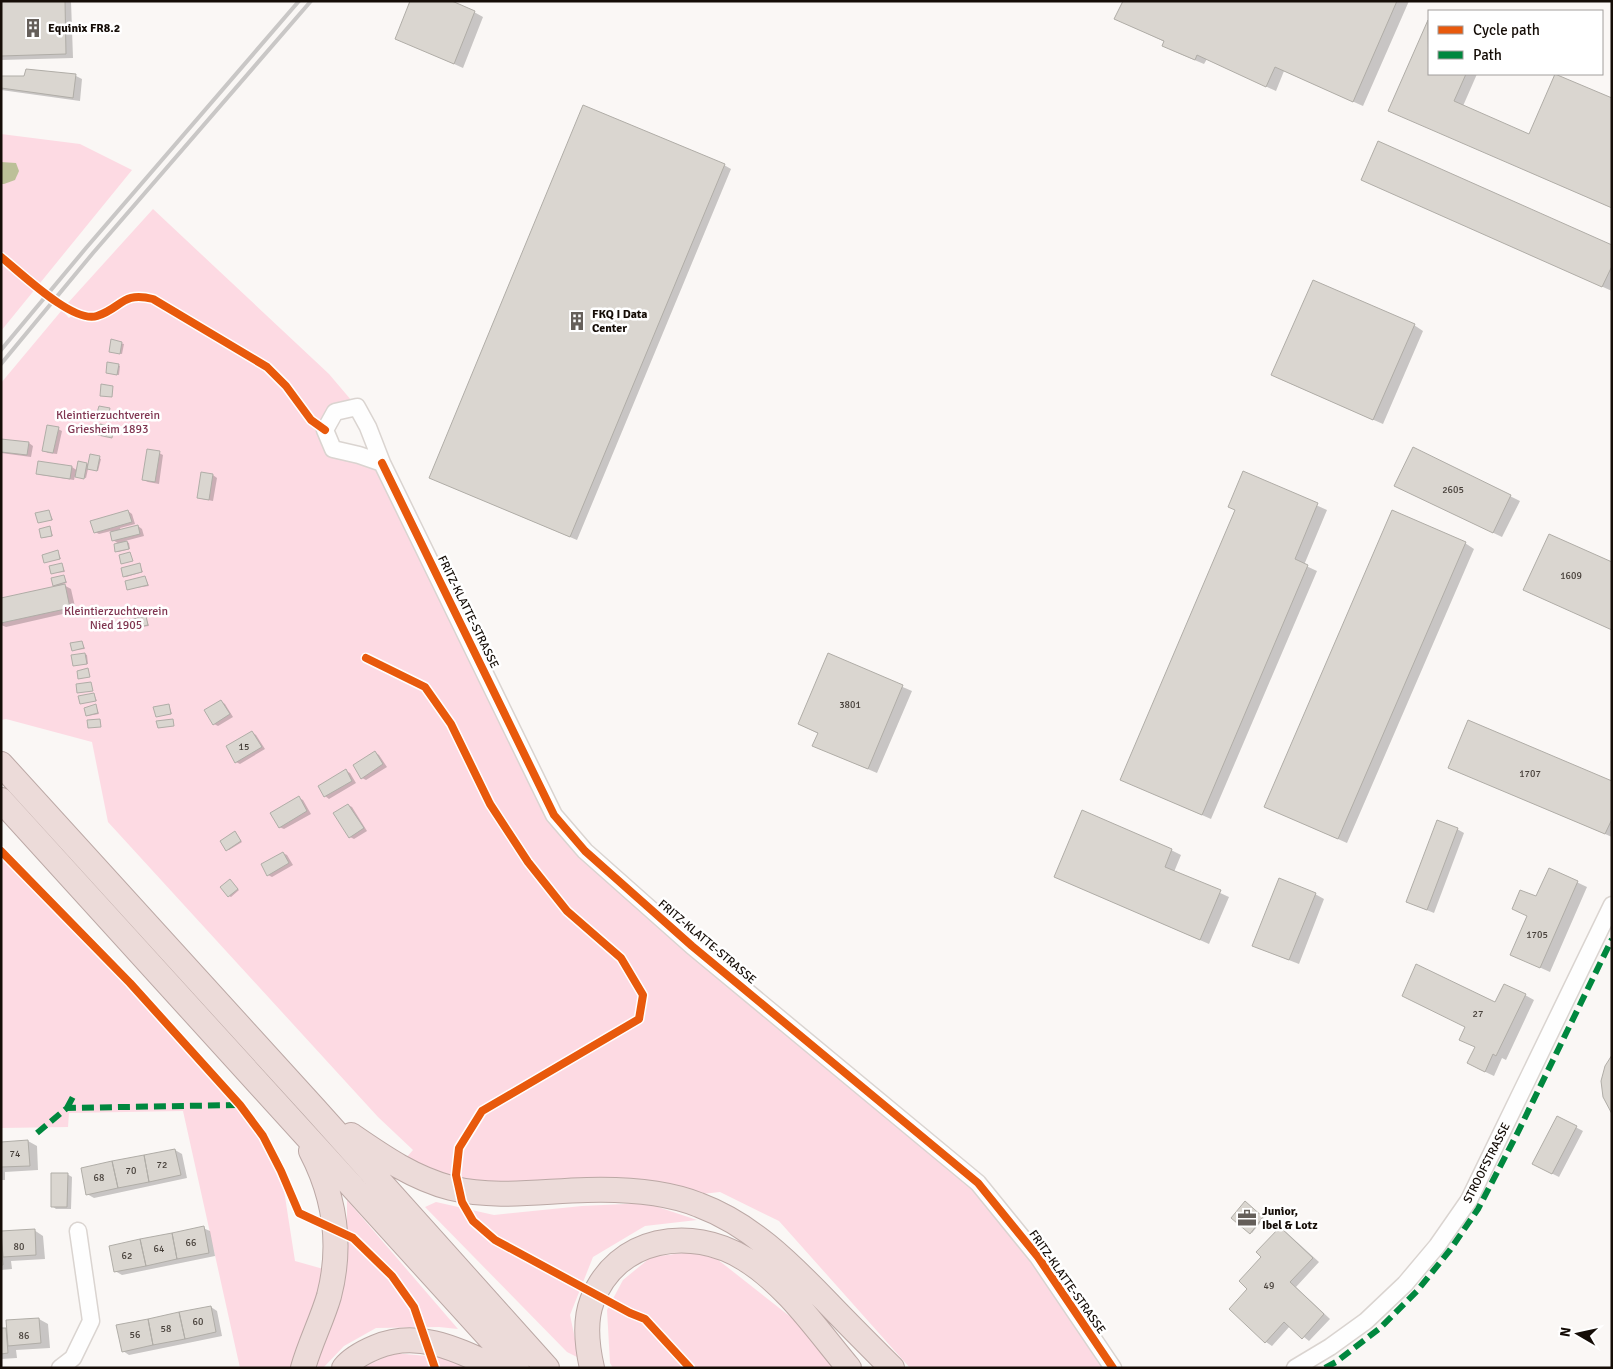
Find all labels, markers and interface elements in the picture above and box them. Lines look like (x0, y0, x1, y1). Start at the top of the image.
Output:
legend (1428, 10, 1603, 75)
building icon: Equinix FR8.2 (22, 17, 44, 39)
place label: Equinix FR8.2 (48, 21, 120, 36)
text: Cycle path (1473, 21, 1540, 39)
text: Path (1473, 46, 1502, 64)
place label: FKQ I Data Center (592, 307, 647, 336)
building icon: FKQ I Data Center (566, 310, 588, 332)
park label: Kleintierzuchtverein Griesheim 1893 (56, 408, 160, 437)
house number: 2605 (1442, 484, 1464, 496)
street label: FRITZ-KLATTE-STRASSE (434, 553, 502, 671)
house number: 1609 (1560, 570, 1582, 582)
park label: Kleintierzuchtverein Nied 1905 (64, 604, 168, 633)
house number: 3801 (839, 699, 861, 711)
house number: 15 (239, 741, 249, 753)
house number: 1707 (1519, 768, 1541, 780)
street label: FRITZ-KLATTE-STRASSE (655, 897, 759, 988)
house number: 1705 (1526, 929, 1548, 941)
house number: 27 (1473, 1008, 1483, 1020)
street label: STROOFSTRASSE (1460, 1120, 1514, 1206)
house number: 74 (10, 1148, 21, 1160)
house number: 72 (157, 1159, 167, 1171)
house number: 70 (126, 1165, 136, 1177)
house number: 68 (94, 1172, 104, 1184)
place label: Junior, Ibel & Lotz (1262, 1204, 1318, 1233)
office icon: Junior, Ibel & Lotz (1236, 1207, 1258, 1229)
street label: FRITZ-KLATTE-STRASSE (1025, 1227, 1109, 1337)
house number: 66 (186, 1237, 196, 1249)
house number: 80 (14, 1241, 24, 1253)
house number: 64 (154, 1243, 165, 1255)
house number: 62 (122, 1250, 132, 1262)
house number: 49 (1264, 1280, 1274, 1292)
north arrow (1553, 1309, 1603, 1359)
house number: 60 (193, 1316, 203, 1328)
house number: 58 (161, 1323, 171, 1335)
text: N (1556, 1326, 1575, 1338)
house number: 56 (130, 1329, 140, 1341)
house number: 86 (19, 1330, 29, 1342)

